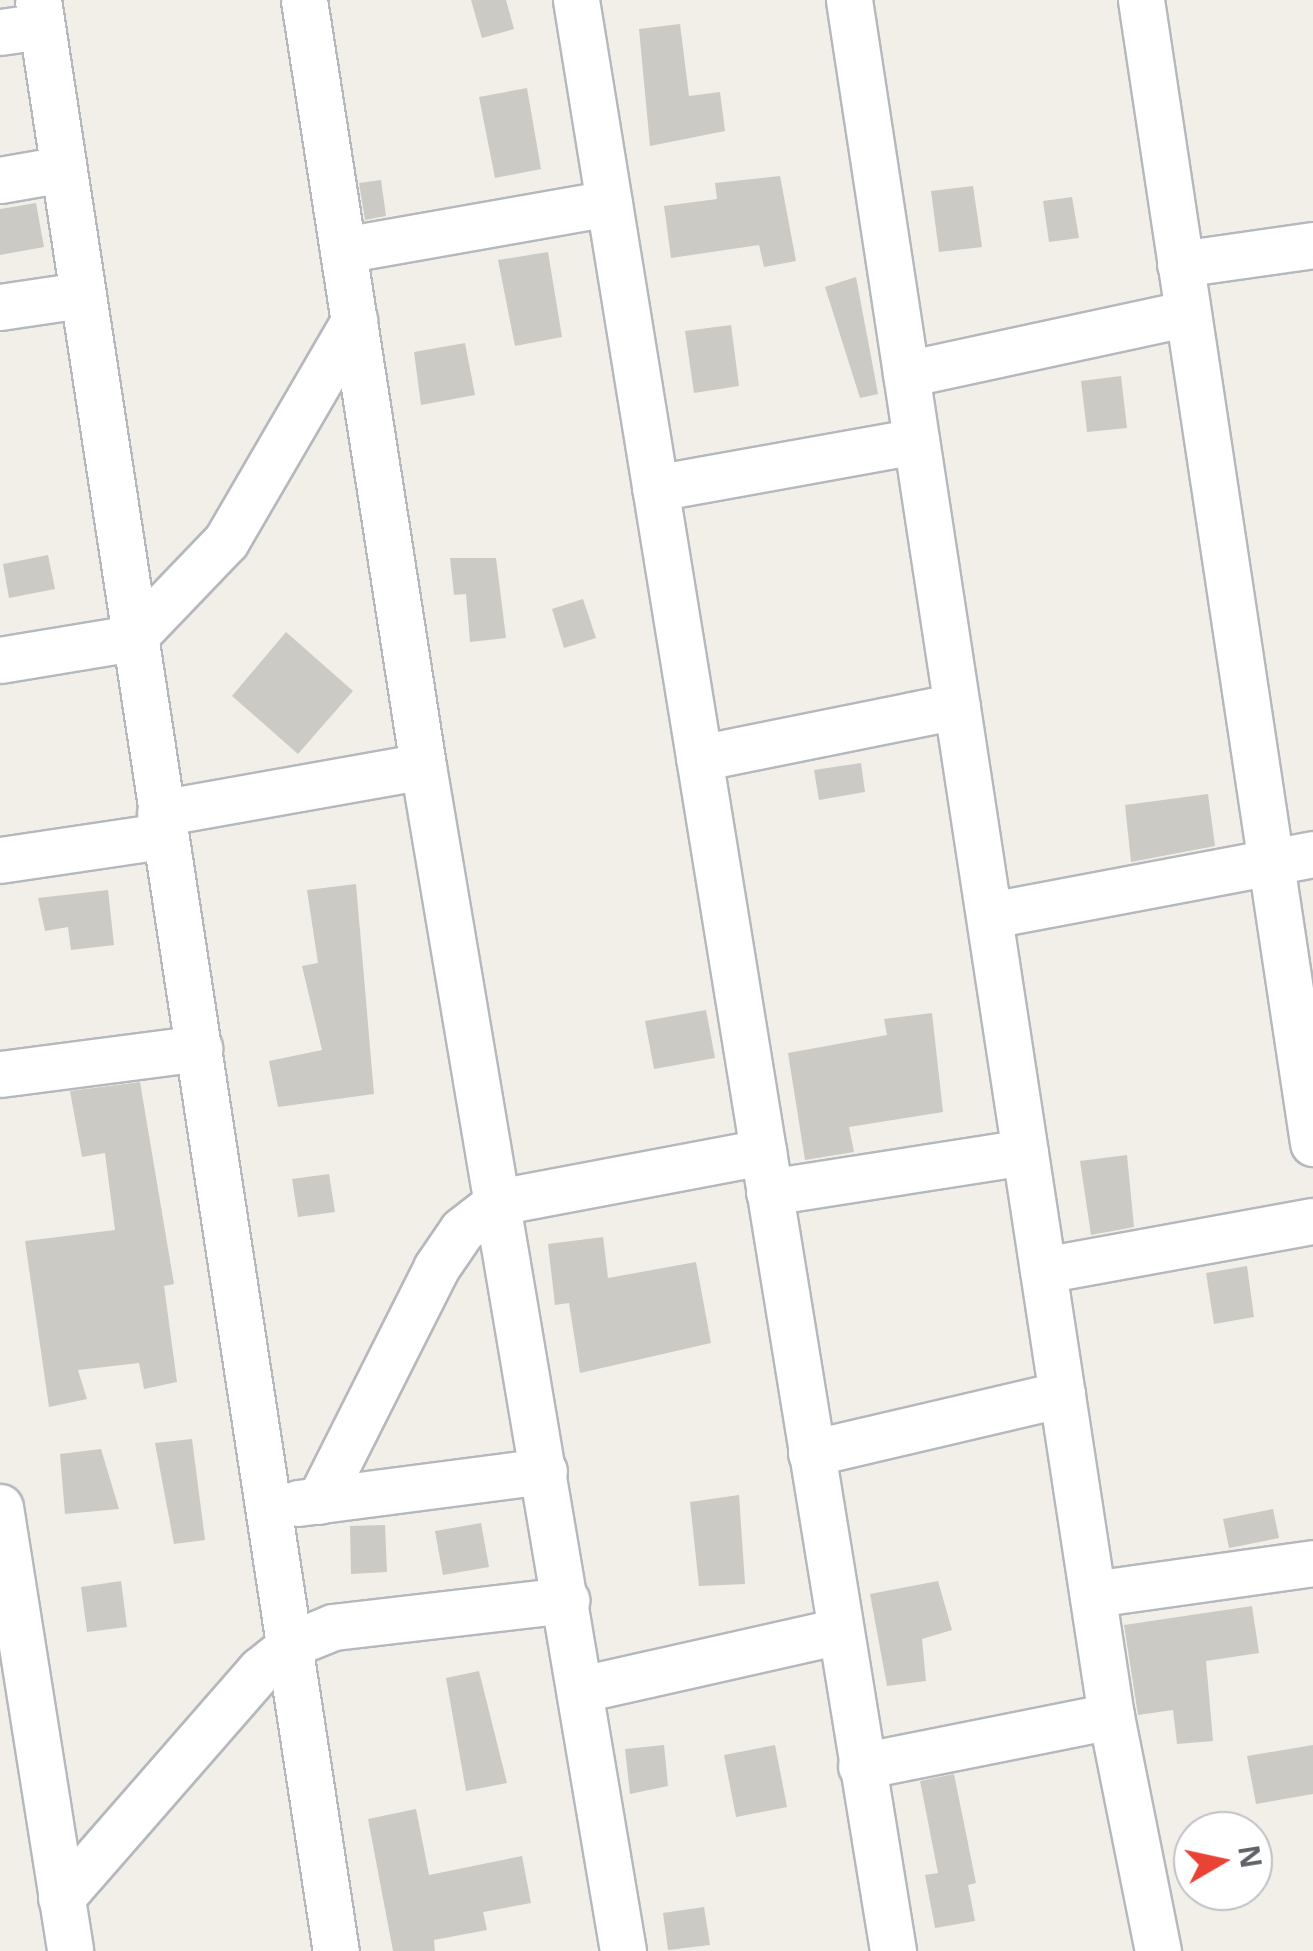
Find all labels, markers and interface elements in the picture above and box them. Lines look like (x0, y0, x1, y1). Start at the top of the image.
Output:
north arrow (1173, 1811, 1273, 1911)
text: N (1230, 1842, 1271, 1871)

